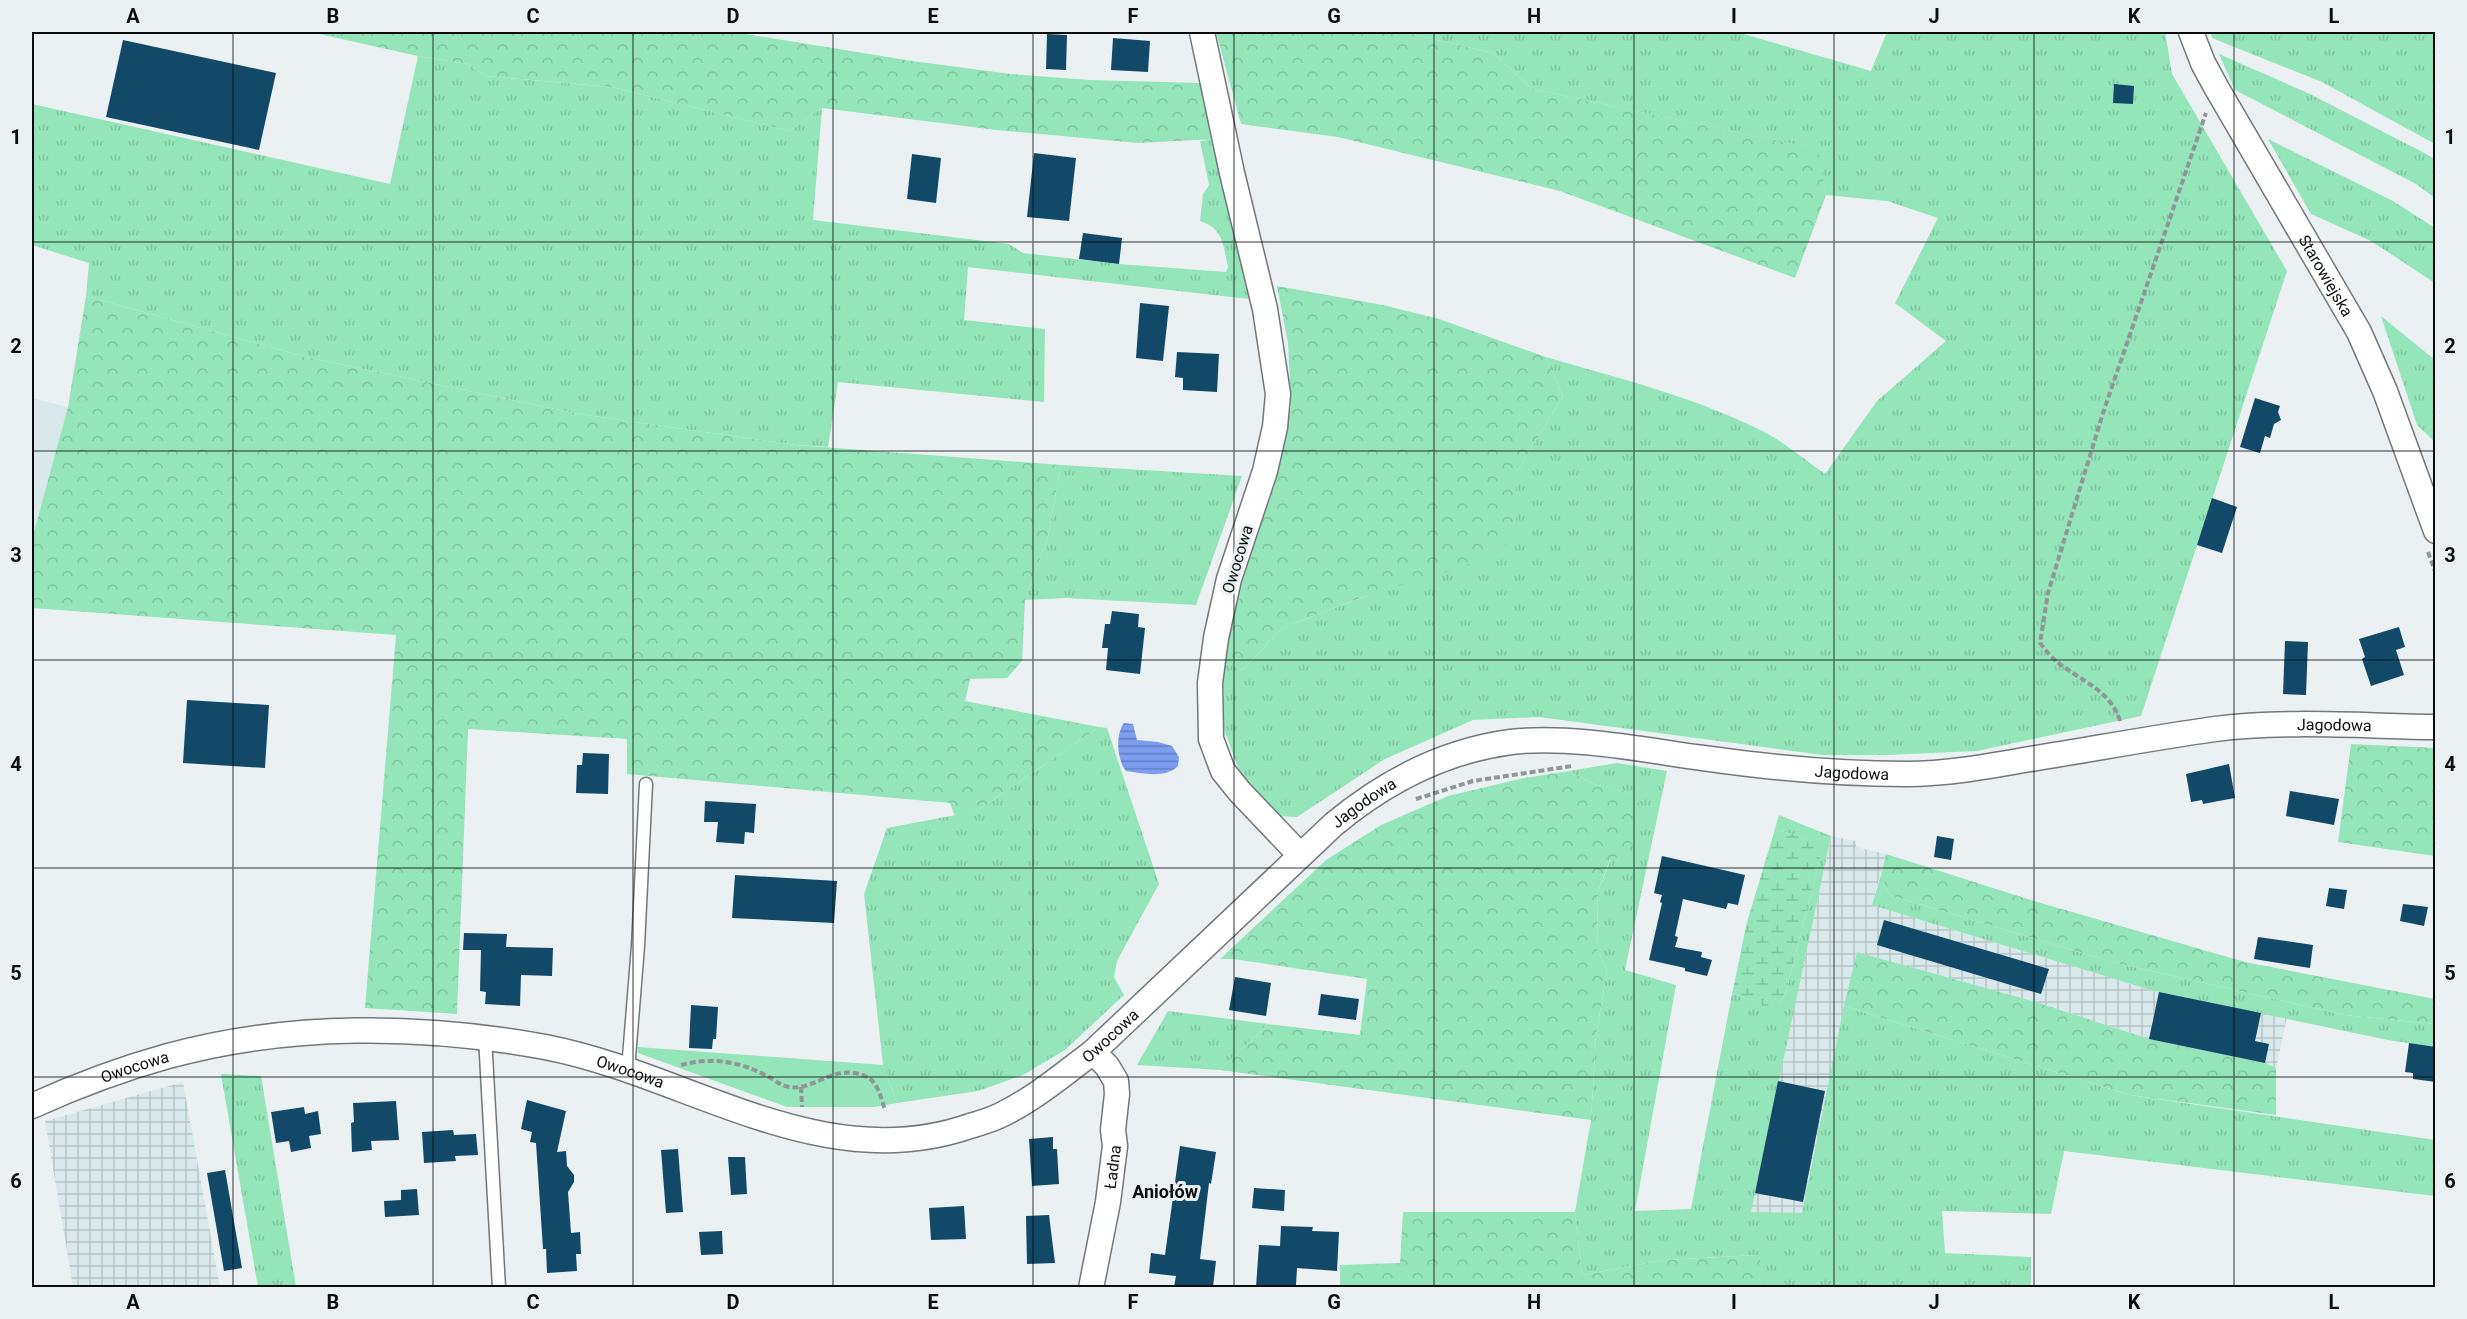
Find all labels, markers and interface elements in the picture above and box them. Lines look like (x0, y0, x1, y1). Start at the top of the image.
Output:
text: A (126, 4, 140, 28)
text: B (327, 4, 339, 28)
text: C (526, 4, 540, 28)
text: D (727, 4, 740, 28)
text: E (927, 4, 939, 28)
text: F (1128, 4, 1139, 28)
text: G (1327, 4, 1341, 28)
text: H (1527, 4, 1541, 28)
text: I (1731, 4, 1737, 28)
text: J (1928, 4, 1940, 28)
text: K (2128, 4, 2141, 28)
text: L (2329, 4, 2340, 28)
text: 1 (10, 125, 22, 149)
text: 1 (2444, 125, 2456, 149)
street label: Starowiejska (2295, 232, 2357, 320)
text: 2 (10, 334, 22, 358)
text: 2 (2444, 334, 2456, 358)
street label: Owocowa (1218, 523, 1257, 596)
text: 3 (10, 543, 22, 567)
text: 3 (2444, 543, 2456, 567)
street label: Jagodowa (2297, 715, 2372, 735)
text: 4 (10, 752, 22, 776)
text: 4 (2444, 752, 2456, 776)
street label: Jagodowa (1814, 762, 1889, 784)
street label: Jagodowa (1328, 774, 1400, 832)
text: 5 (10, 961, 22, 985)
text: 5 (2444, 961, 2456, 985)
street label: Owocowa (1078, 1005, 1142, 1067)
street label: Owocowa (98, 1047, 171, 1087)
street label: Owocowa (594, 1051, 667, 1092)
street label: Ładna (1101, 1144, 1125, 1190)
text: 6 (10, 1169, 22, 1193)
text: 6 (2444, 1169, 2456, 1193)
district label: Aniołów (1132, 1181, 1198, 1202)
text: A (126, 1290, 140, 1314)
text: B (327, 1290, 339, 1314)
text: C (526, 1290, 540, 1314)
text: D (727, 1290, 740, 1314)
text: E (927, 1290, 939, 1314)
text: F (1128, 1290, 1139, 1314)
text: G (1327, 1290, 1341, 1314)
text: H (1527, 1290, 1541, 1314)
text: I (1731, 1290, 1737, 1314)
text: J (1928, 1290, 1940, 1314)
text: K (2128, 1290, 2141, 1314)
text: L (2329, 1290, 2340, 1314)

